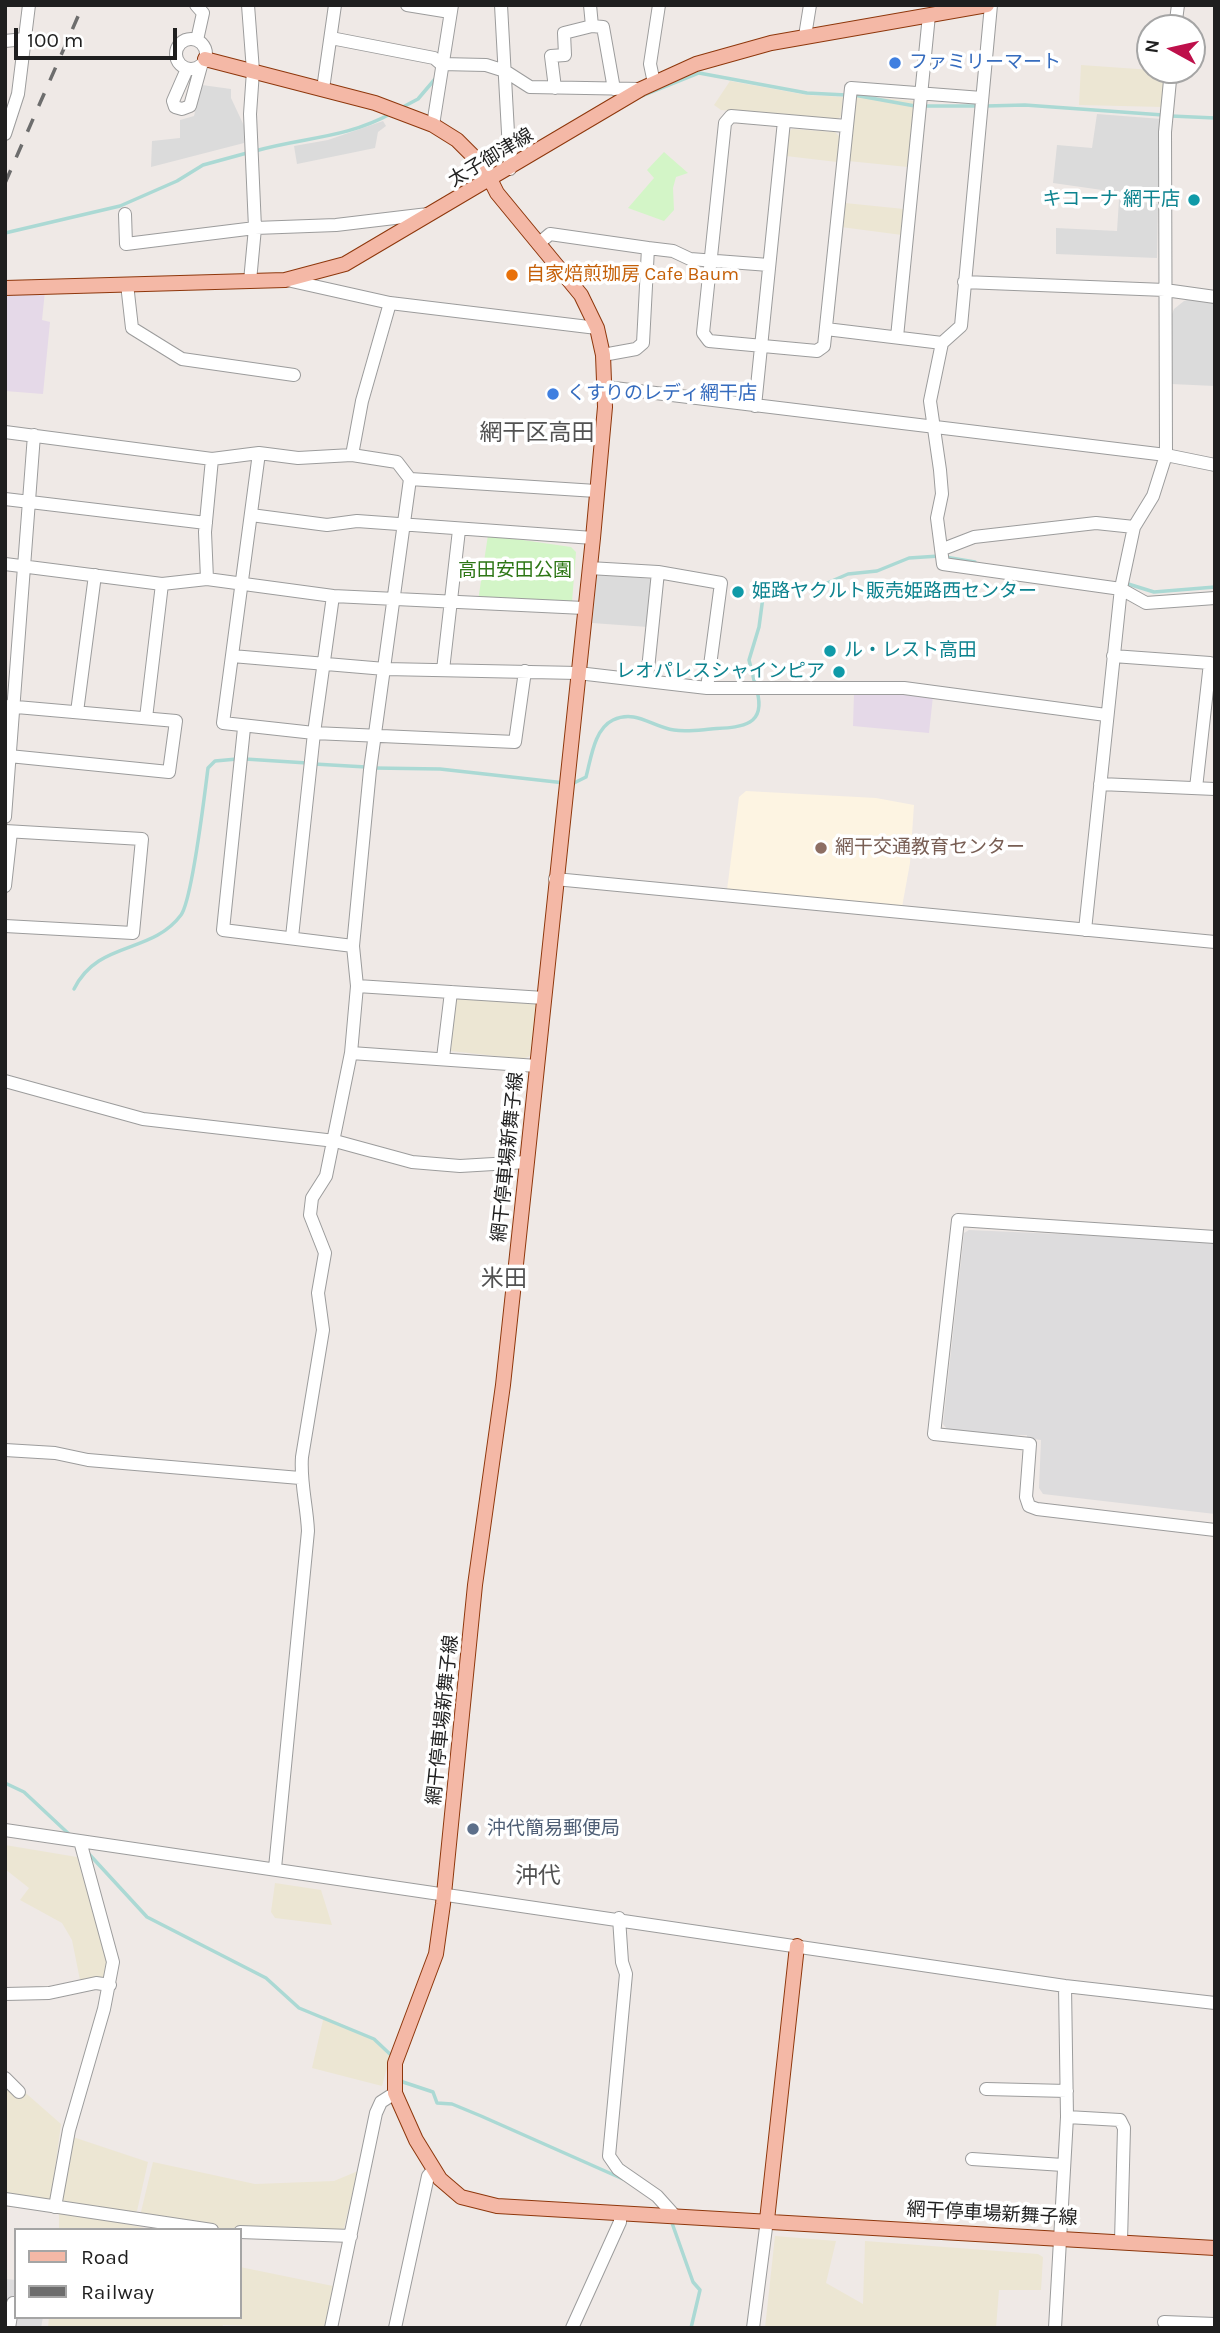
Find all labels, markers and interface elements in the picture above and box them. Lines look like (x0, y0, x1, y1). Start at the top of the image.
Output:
scale bar (18, 14, 180, 58)
north arrow (1136, 14, 1206, 84)
text: 100 m (27, 28, 84, 52)
text: N (1140, 38, 1164, 55)
place label: ファミリーマート (909, 52, 1061, 74)
marker: ファミリーマート (887, 55, 903, 71)
street label: 太子御津線 (444, 124, 538, 192)
place label: キコーナ 網干店 (1042, 189, 1180, 211)
marker: キコーナ 網干店 (1186, 192, 1202, 208)
place label: 自家焙煎珈房 Cafe Baum (526, 264, 739, 286)
marker: 自家焙煎珈房 Cafe Baum (504, 267, 520, 283)
place label: くすりのレディ網干店 (567, 383, 757, 405)
marker: くすりのレディ網干店 (545, 386, 561, 402)
district label: 網干区高田 (480, 419, 594, 447)
park label: 高田安田公園 (458, 560, 572, 582)
place label: 姫路ヤクルト販売姫路西センター (752, 581, 1037, 603)
marker: 姫路ヤクルト販売姫路西センター (730, 584, 746, 600)
place label: ル・レスト高田 (844, 640, 977, 662)
marker: ル・レスト高田 (822, 643, 838, 659)
place label: レオパレスシャインピア (616, 661, 825, 683)
marker: レオパレスシャインピア (831, 664, 847, 680)
place label: 網干交通教育センター (835, 837, 1025, 859)
marker: 網干交通教育センター (813, 840, 829, 856)
street label: 網干停車場新舞子線 (488, 1071, 528, 1243)
district label: 米田 (481, 1265, 527, 1293)
street label: 網干停車場新舞子線 (423, 1634, 463, 1806)
place label: 沖代簡易郵便局 (487, 1818, 620, 1840)
marker: 沖代簡易郵便局 (465, 1821, 481, 1837)
district label: 沖代 (515, 1862, 561, 1890)
street label: 網干停車場新舞子線 (906, 2198, 1078, 2230)
legend (14, 2228, 242, 2319)
text: Road (81, 2245, 129, 2269)
text: Railway (81, 2280, 154, 2304)

